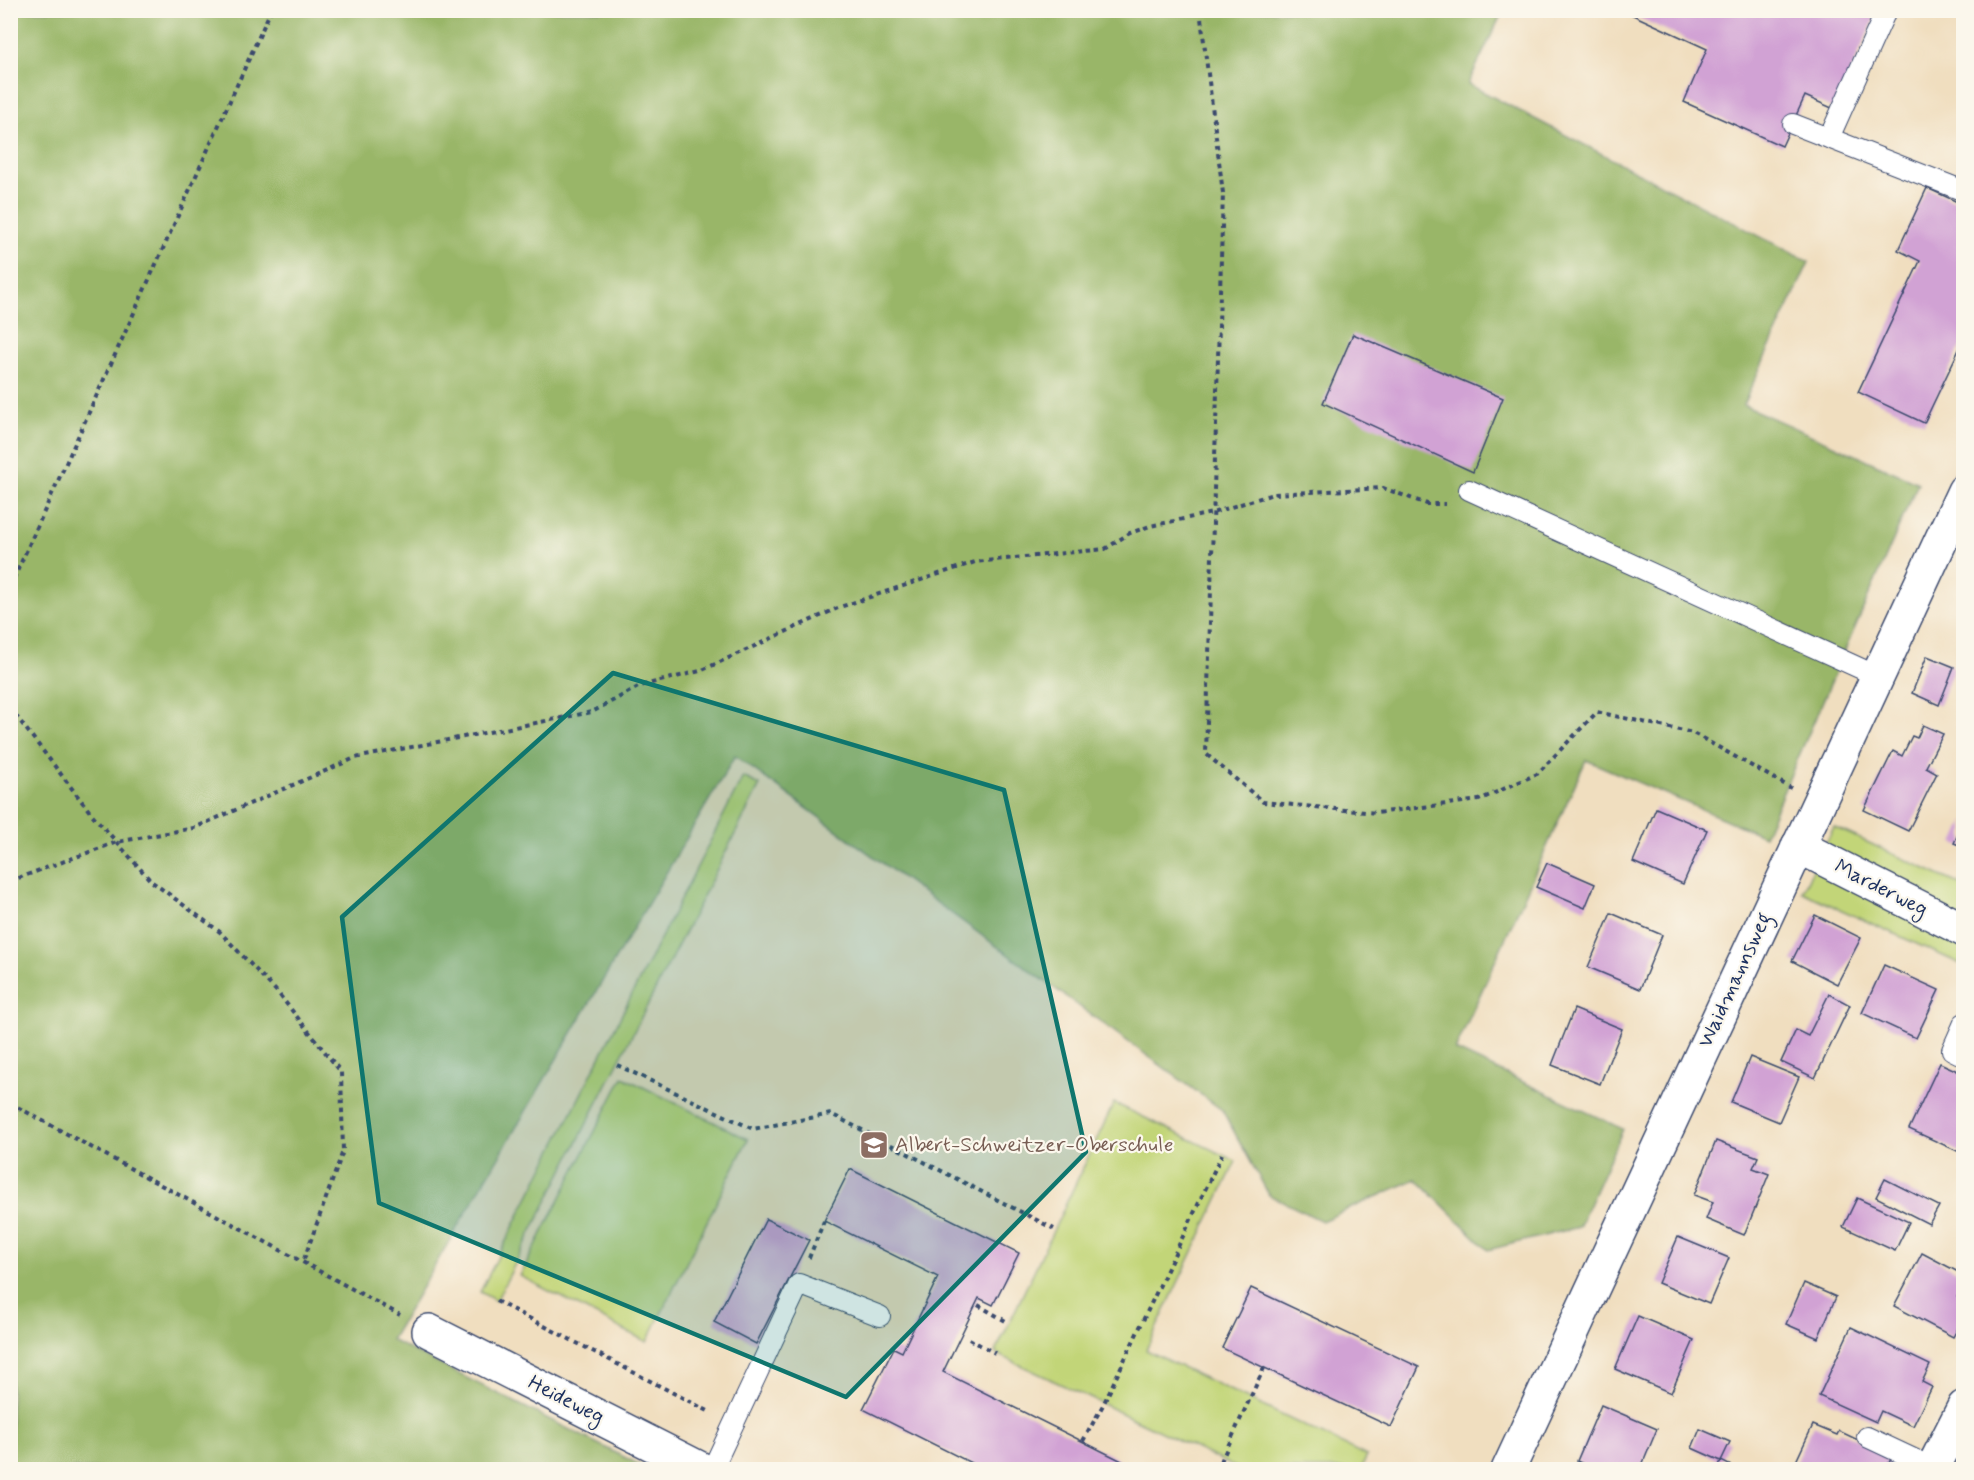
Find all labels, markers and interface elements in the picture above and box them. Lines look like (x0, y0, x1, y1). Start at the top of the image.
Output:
street label: Marderweg (1829, 853, 1932, 924)
street label: Waidmannsweg (1691, 908, 1780, 1053)
school or university icon: Albert-Schweitzer-Oberschule (858, 1129, 890, 1161)
place label: Albert-Schweitzer-Oberschule (895, 1131, 1173, 1159)
street label: Heideweg (523, 1369, 609, 1432)

